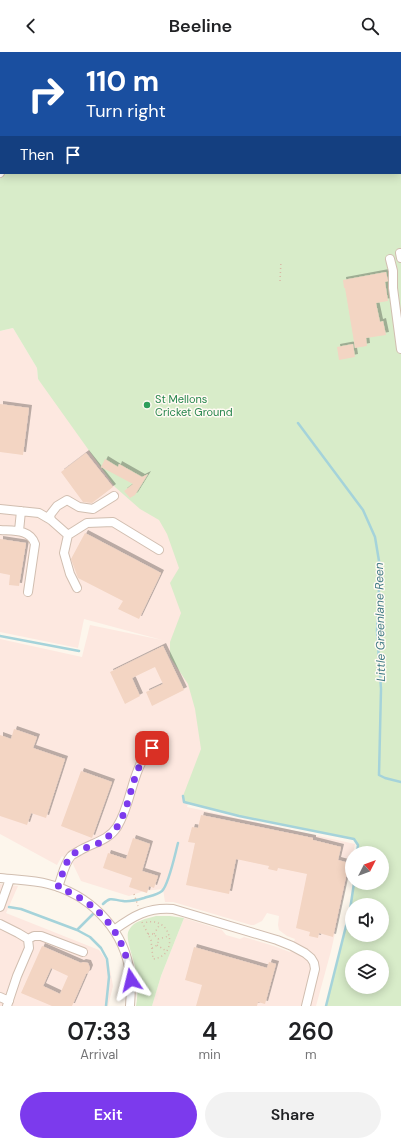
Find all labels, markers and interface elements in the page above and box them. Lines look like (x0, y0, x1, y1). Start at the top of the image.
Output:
text: Beeline (169, 14, 232, 38)
icon: back (20, 15, 42, 37)
icon: search (359, 15, 381, 37)
text: 110 m (86, 63, 159, 100)
icon: right (20, 68, 72, 120)
text: Turn right (86, 99, 166, 123)
icon: arrive (62, 144, 84, 166)
text: Then (20, 145, 54, 165)
place label: St Mellons Cricket Ground (155, 392, 233, 419)
marker: St Mellons Cricket Ground (142, 400, 152, 410)
water label: Little Greenlane Reen (371, 562, 389, 682)
pin (135, 731, 169, 765)
icon: arrive (141, 737, 163, 759)
north arrow (345, 846, 389, 890)
map controls (345, 846, 389, 994)
button: sound (345, 898, 389, 942)
button: layers (345, 950, 389, 994)
position arrow (110, 959, 152, 1001)
text: 07:33 (67, 1016, 131, 1047)
text: 4 (202, 1016, 217, 1047)
text: 260 (288, 1016, 334, 1047)
text: Arrival (80, 1046, 118, 1063)
text: min (198, 1046, 221, 1063)
text: m (305, 1046, 317, 1063)
button: Exit (20, 1092, 197, 1138)
button: Share (205, 1092, 381, 1138)

